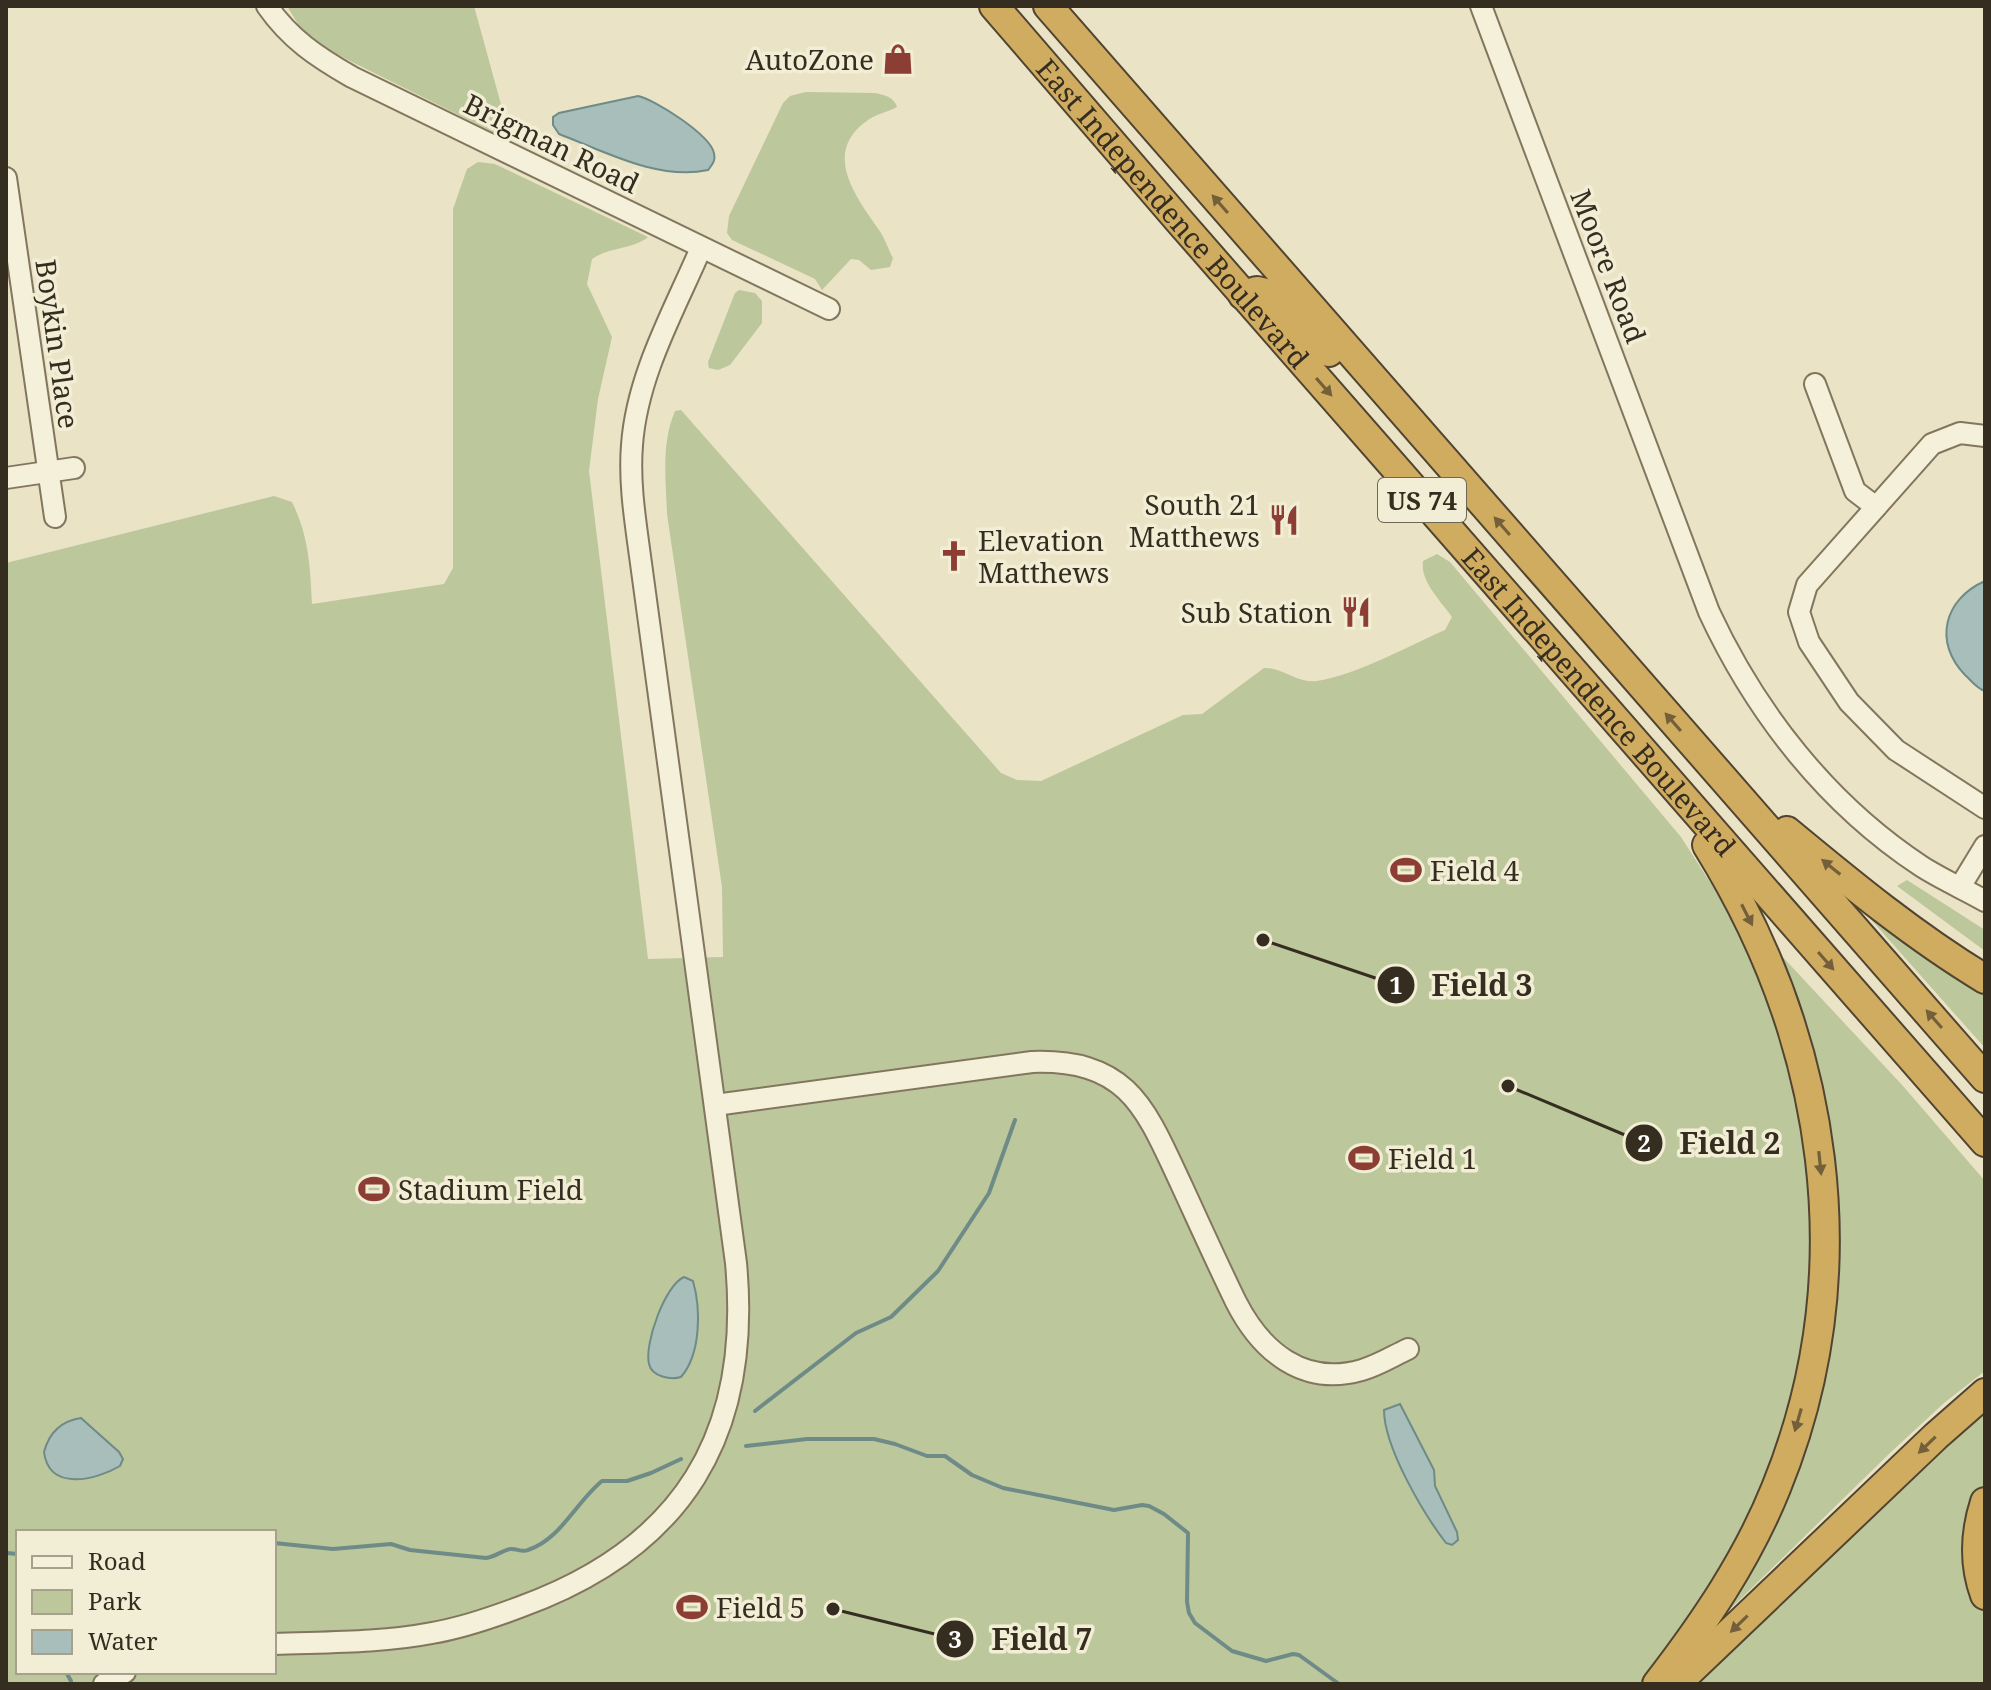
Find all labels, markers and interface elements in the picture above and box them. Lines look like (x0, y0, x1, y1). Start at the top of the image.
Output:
place label: AutoZone (745, 40, 874, 78)
shop icon: AutoZone (881, 42, 915, 76)
street label: East Independence Boulevard (1028, 50, 1318, 376)
street label: Brigman Road (458, 84, 646, 202)
street label: Moore Road (1562, 184, 1656, 348)
one-way arrow (1212, 194, 1229, 214)
street label: Boykin Place (27, 257, 89, 431)
one-way arrow (1315, 377, 1332, 397)
road number: US 74 (1378, 478, 1466, 522)
place label: South 21 Matthews (1129, 485, 1260, 555)
restaurant icon: South 21 Matthews (1267, 503, 1301, 537)
one-way arrow (1494, 516, 1511, 536)
place label: Elevation Matthews (978, 521, 1109, 591)
church icon: Elevation Matthews (937, 539, 971, 573)
street label: East Independence Boulevard (1454, 539, 1745, 864)
place label: Sub Station (1181, 593, 1332, 631)
restaurant icon: Sub Station (1339, 595, 1373, 629)
one-way arrow (1665, 712, 1683, 731)
place label: Field 4 (1430, 851, 1520, 889)
sports icon: Field 4 (1389, 853, 1423, 887)
one-way arrow (1821, 860, 1841, 876)
one-way arrow (1741, 904, 1754, 927)
one-way arrow (1817, 952, 1835, 971)
callout: Field 3 (1376, 958, 1549, 1012)
text: Field 3 (1431, 964, 1533, 1005)
text: 1 (1389, 968, 1403, 1001)
one-way arrow (1925, 1009, 1943, 1029)
callout: Field 2 (1624, 1116, 1797, 1170)
text: Field 2 (1679, 1122, 1781, 1163)
text: 2 (1637, 1126, 1651, 1159)
place label: Field 1 (1388, 1139, 1477, 1177)
sports icon: Field 1 (1347, 1141, 1381, 1175)
one-way arrow (1814, 1151, 1827, 1176)
place label: Stadium Field (398, 1170, 583, 1208)
sports icon: Stadium Field (357, 1172, 391, 1206)
one-way arrow (1791, 1409, 1804, 1433)
one-way arrow (1917, 1435, 1936, 1453)
legend (16, 1530, 276, 1674)
text: Road (88, 1544, 146, 1577)
text: Park (88, 1584, 142, 1617)
place label: Field 5 (716, 1588, 805, 1626)
sports icon: Field 5 (675, 1590, 709, 1624)
callout: Field 7 (935, 1612, 1108, 1666)
one-way arrow (1729, 1615, 1748, 1633)
text: Field 7 (991, 1618, 1093, 1659)
text: 3 (948, 1622, 962, 1655)
text: Water (88, 1624, 158, 1657)

